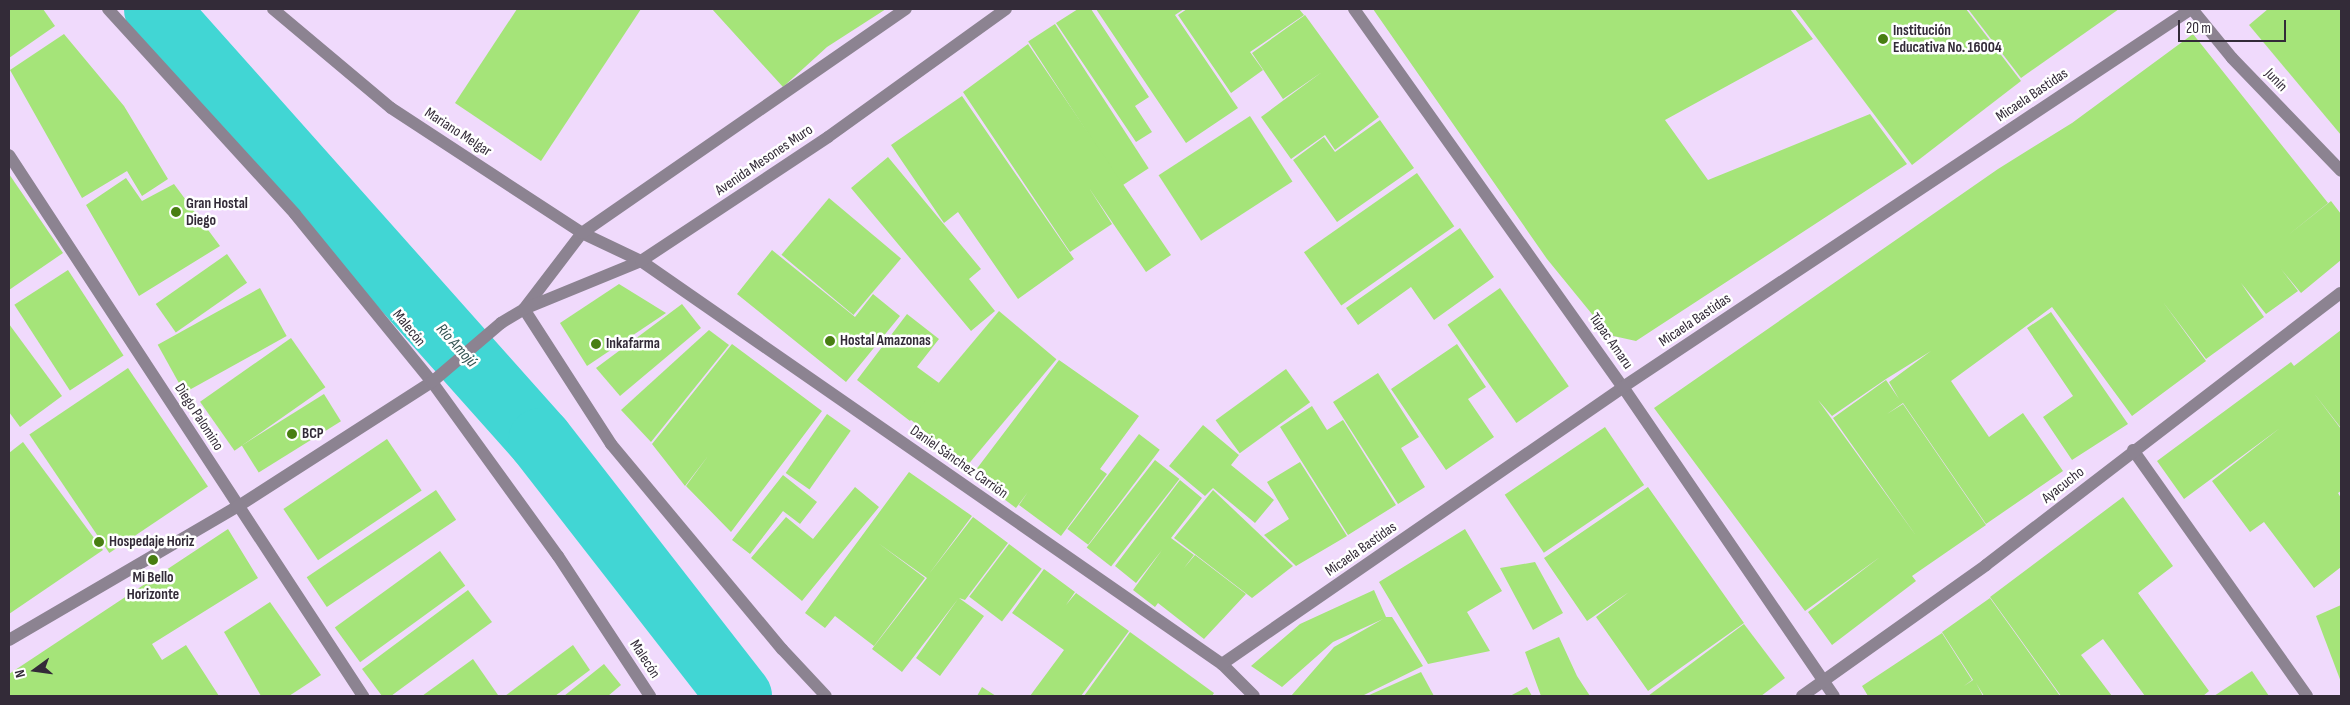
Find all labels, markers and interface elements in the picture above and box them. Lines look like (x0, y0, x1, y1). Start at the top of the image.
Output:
scale bar (2180, 10, 2288, 42)
text: 20 m (2186, 19, 2211, 38)
place label: Institución Educativa No. 16004 (1893, 21, 2002, 56)
marker: Institución Educativa No. 16004 (1877, 33, 1889, 45)
street label: Micaela Bastidas (1993, 64, 2071, 126)
street label: Junín (2261, 65, 2291, 95)
street label: Mariano Melgar (421, 104, 495, 160)
street label: Avenida Mesones Muro (712, 121, 816, 199)
place label: Gran Hostal Diego (186, 194, 248, 229)
marker: Gran Hostal Diego (170, 206, 182, 218)
street label: Micaela Bastidas (1656, 289, 1734, 351)
street label: Malecón (389, 306, 429, 350)
street label: Túpac Amaru (1585, 309, 1637, 373)
water label: Río Amojú (431, 320, 481, 372)
place label: Hostal Amazonas (840, 332, 931, 350)
place label: Inkafarma (606, 335, 660, 353)
marker: Hostal Amazonas (824, 335, 836, 347)
marker: Inkafarma (590, 338, 602, 350)
street label: Diego Palomino (171, 380, 227, 454)
street label: Daniel Sánchez Carrión (907, 422, 1011, 502)
place label: BCP (302, 425, 324, 443)
marker: BCP (286, 428, 298, 440)
street label: Ayacucho (2038, 463, 2088, 507)
street label: Micaela Bastidas (1322, 518, 1400, 580)
place label: Hospedaje Horiz (109, 533, 195, 551)
marker: Hospedaje Horiz (93, 536, 105, 548)
marker: Mi Bello Horizonte (147, 554, 159, 566)
place label: Mi Bello Horizonte (127, 568, 179, 603)
street label: Malecón (626, 636, 664, 682)
north arrow (10, 645, 60, 695)
text: N (11, 668, 29, 679)

